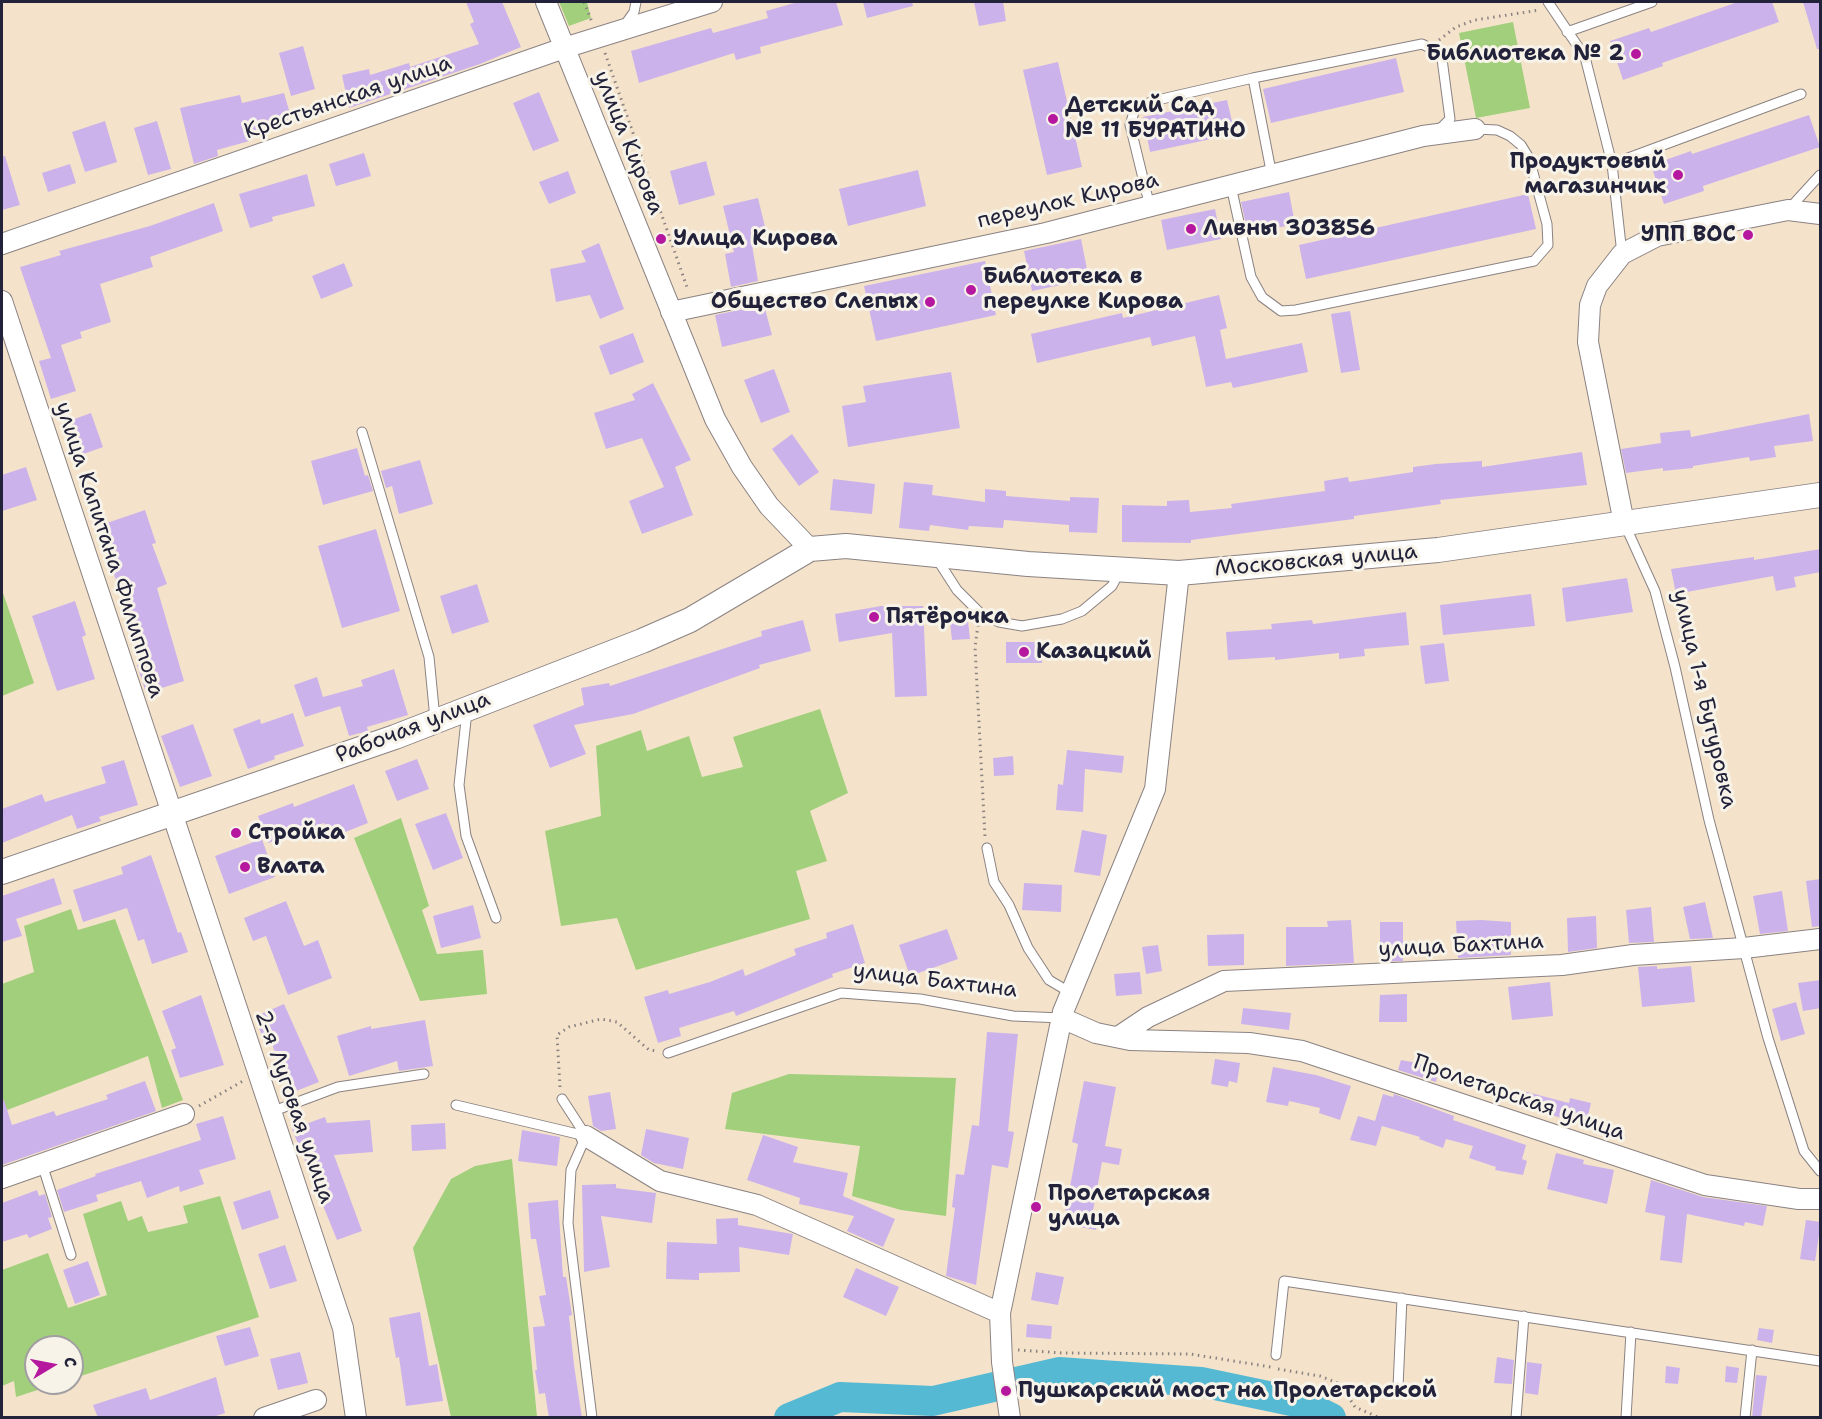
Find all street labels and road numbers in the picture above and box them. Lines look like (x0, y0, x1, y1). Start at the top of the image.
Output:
street label: Крестьянская улица (241, 50, 455, 146)
street label: улица Кирова (587, 67, 669, 219)
street label: переулок Кирова (975, 167, 1161, 235)
street label: улица Капитана Филиппова (49, 399, 169, 701)
street label: Московская улица (1214, 539, 1418, 583)
street label: улица 1-я Бутуровка (1666, 587, 1742, 811)
street label: Рабочая улица (332, 686, 494, 770)
street label: улица Бахтина (1378, 928, 1544, 964)
street label: улица Бахтина (851, 958, 1019, 1004)
street label: 2-я Луговая улица (249, 1007, 339, 1207)
street label: Пролетарская улица (1410, 1049, 1628, 1147)

